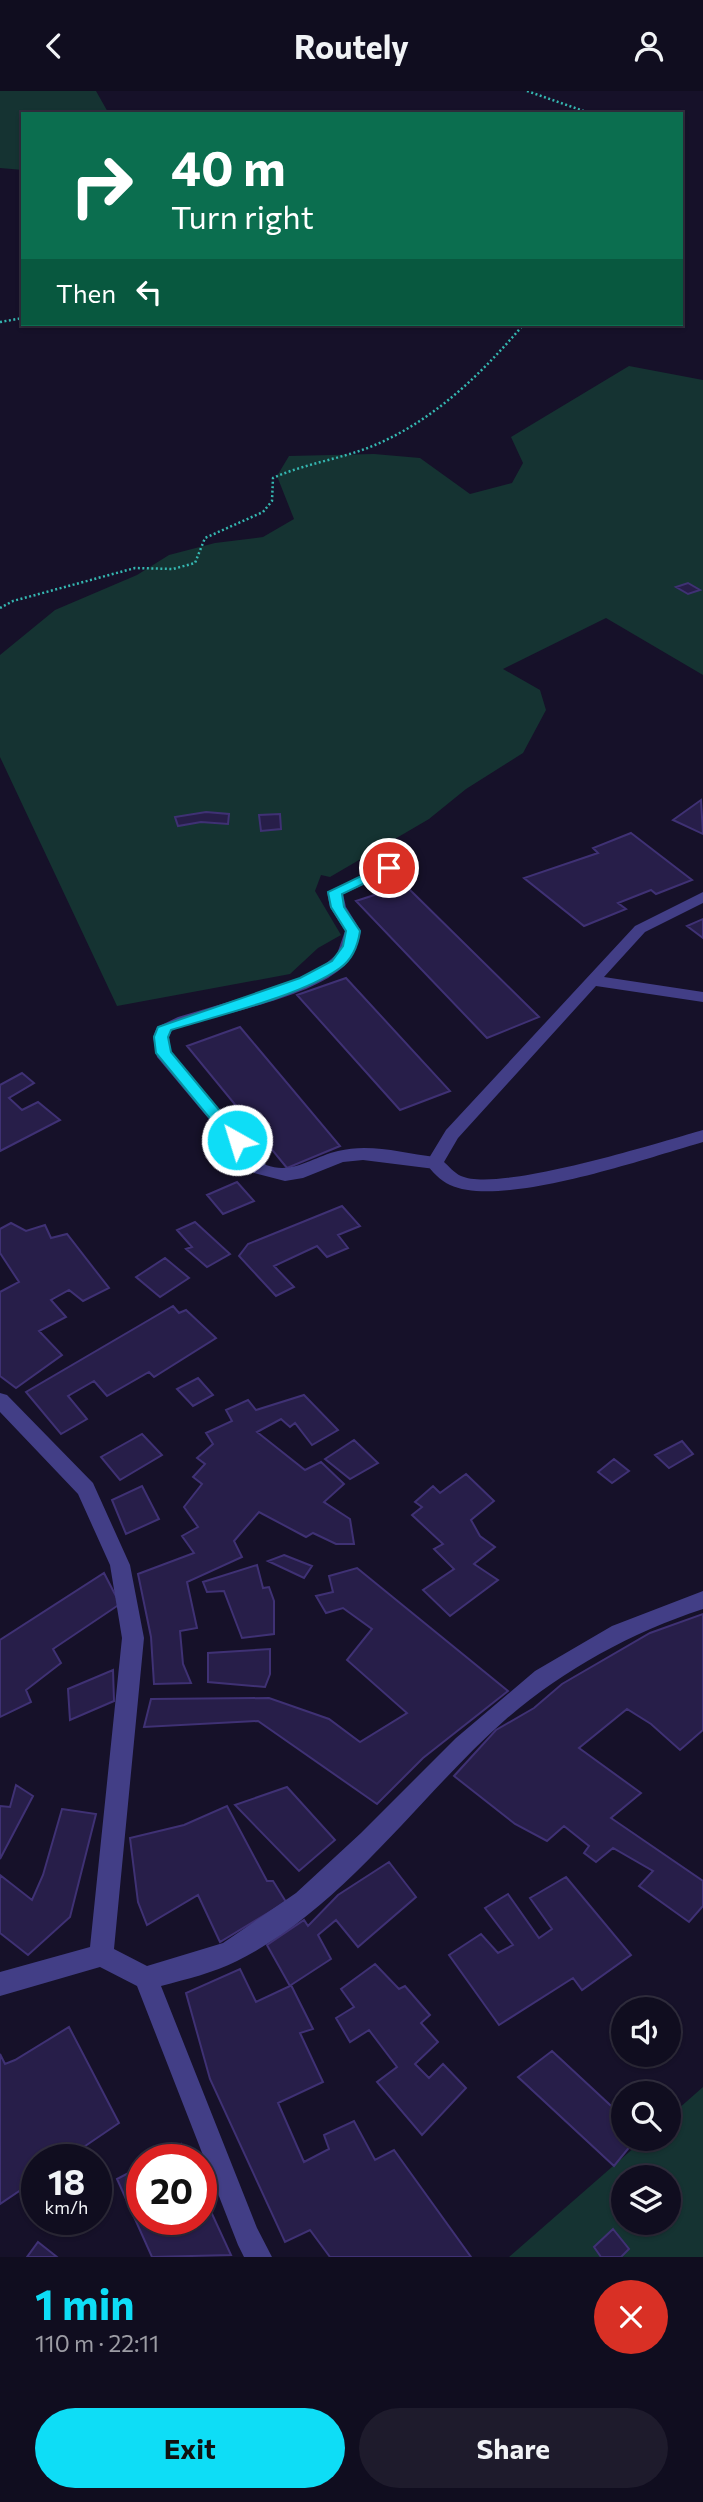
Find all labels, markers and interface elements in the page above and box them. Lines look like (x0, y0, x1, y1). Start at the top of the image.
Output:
text: Routely (294, 26, 409, 66)
icon: back (35, 27, 73, 65)
icon: person (630, 27, 668, 65)
text: 40 m (171, 136, 286, 196)
icon: right (56, 140, 147, 231)
text: Turn right (171, 196, 314, 236)
icon: left (130, 273, 168, 311)
text: Then (56, 277, 116, 308)
pin (359, 838, 419, 898)
icon: arrive (370, 849, 408, 887)
position arrow (200, 1103, 274, 1177)
map controls (611, 1997, 681, 2235)
button: sound (611, 1997, 681, 2067)
button: search (611, 2081, 681, 2151)
speed limit sign: 20 (126, 2144, 217, 2235)
text: 18 (48, 2159, 85, 2202)
button: layers (611, 2165, 681, 2235)
text: km/h (45, 2196, 88, 2218)
text: 1 min (35, 2277, 135, 2329)
button: close (594, 2280, 668, 2354)
text: 110 m · 22:11 (35, 2329, 159, 2357)
button: Exit (35, 2408, 345, 2488)
button: Share (359, 2408, 668, 2488)

